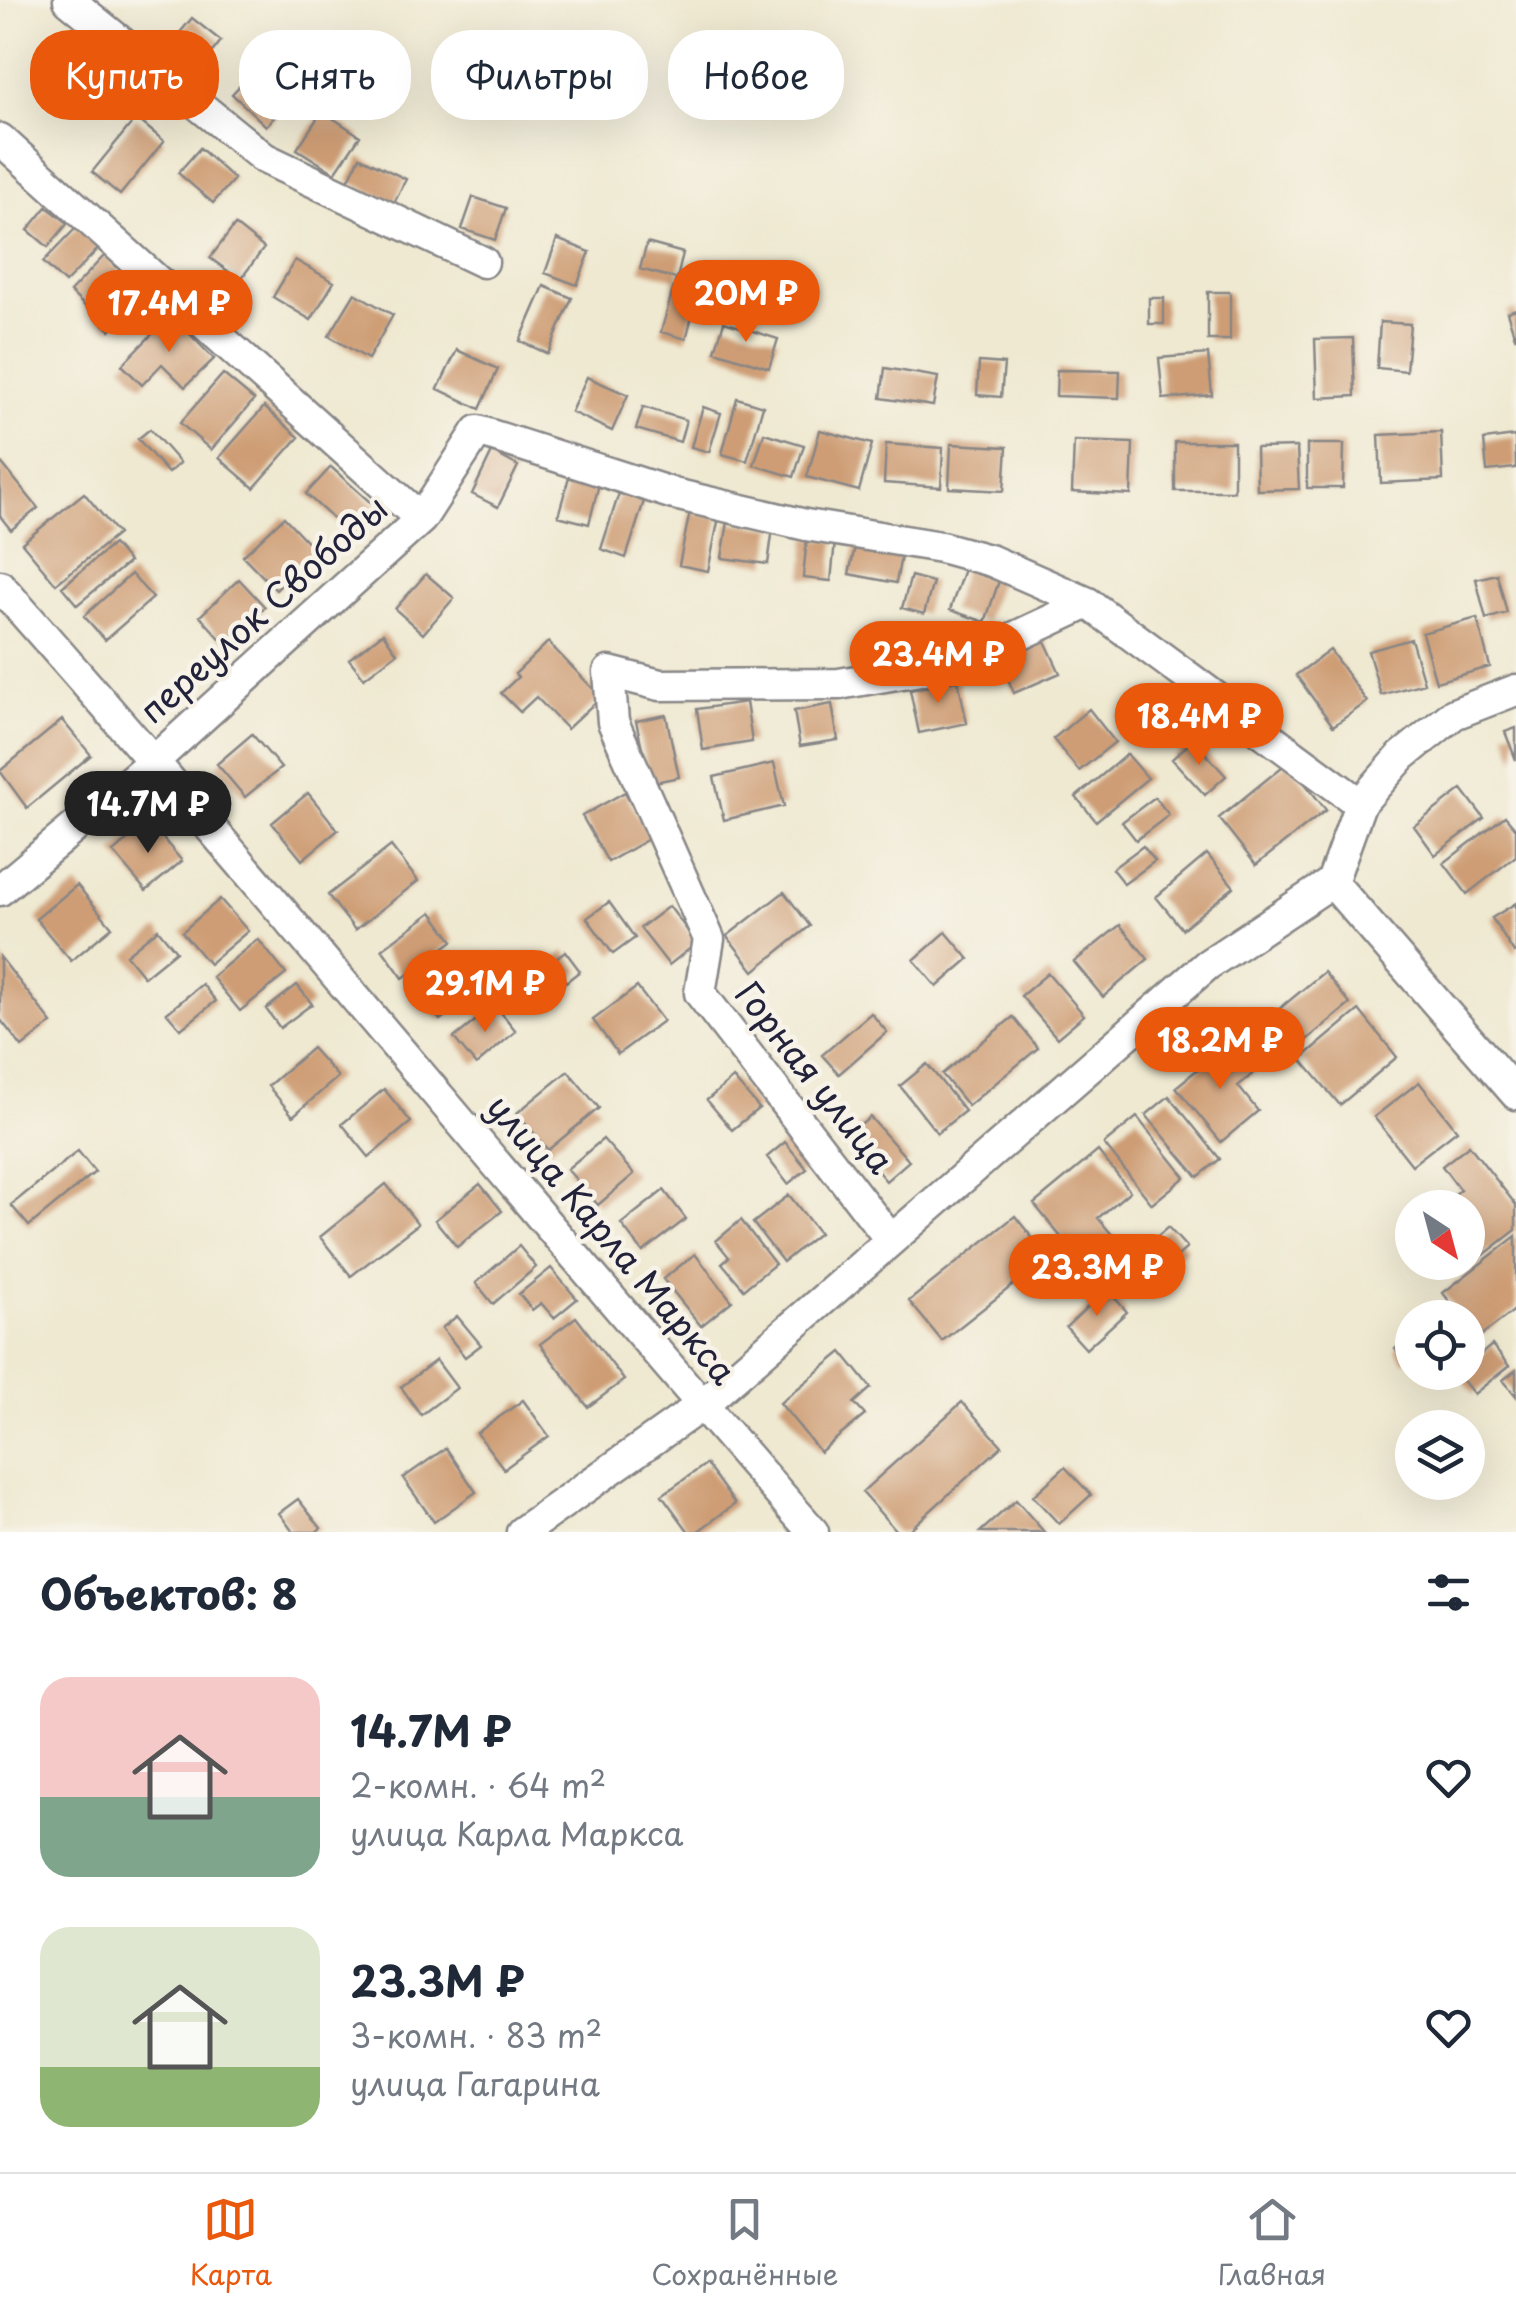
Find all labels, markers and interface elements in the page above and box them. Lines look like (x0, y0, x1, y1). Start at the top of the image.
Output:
chip: Купить (30, 30, 219, 120)
chip: Снять (239, 30, 411, 120)
chip: Фильтры (431, 30, 648, 120)
chip: Новое (668, 30, 844, 120)
pin: 20M ₽ (676, 260, 816, 345)
text: 20M ₽ (694, 268, 798, 316)
pin: 17.4M ₽ (77, 270, 261, 355)
text: 17.4M ₽ (108, 278, 230, 326)
street label: переулок Свободы (126, 482, 399, 735)
pin: 23.4M ₽ (846, 621, 1030, 706)
text: 23.4M ₽ (871, 629, 1005, 677)
pin: 18.4M ₽ (1107, 683, 1291, 768)
text: 18.4M ₽ (1137, 691, 1261, 739)
pin: 14.7M ₽ (56, 771, 240, 856)
text: 14.7M ₽ (86, 779, 210, 827)
pin: 29.1M ₽ (393, 950, 577, 1035)
text: 29.1M ₽ (425, 958, 545, 1006)
street label: Горная улица (724, 969, 908, 1184)
pin: 18.2M ₽ (1128, 1007, 1312, 1092)
text: 18.2M ₽ (1157, 1015, 1283, 1063)
street label: улица Карла Маркса (475, 1082, 751, 1395)
north arrow (1395, 1190, 1485, 1280)
map controls (1395, 1190, 1485, 1500)
pin: 23.3M ₽ (1005, 1234, 1189, 1319)
text: 23.3M ₽ (1031, 1242, 1164, 1290)
button: locate (1395, 1300, 1485, 1390)
button: layers (1395, 1410, 1485, 1500)
text: Объектов: 8 (40, 1561, 298, 1624)
icon: filters (1421, 1565, 1476, 1620)
text: 14.7M ₽ (350, 1698, 512, 1761)
icon: home (120, 1717, 240, 1837)
icon: heart (1421, 1750, 1476, 1805)
text: 2-комн. · 64 m² (350, 1761, 606, 1809)
text: улица Карла Маркса (350, 1809, 684, 1857)
text: 23.3M ₽ (350, 1948, 525, 2011)
icon: home (120, 1967, 240, 2087)
icon: heart (1421, 2000, 1476, 2055)
text: 3-комн. · 83 m² (350, 2011, 602, 2059)
text: улица Гагарина (350, 2059, 600, 2107)
tab: Карта (190, 2192, 272, 2295)
tab: Сохранённые (651, 2192, 838, 2295)
tab: Главная (1218, 2192, 1326, 2295)

